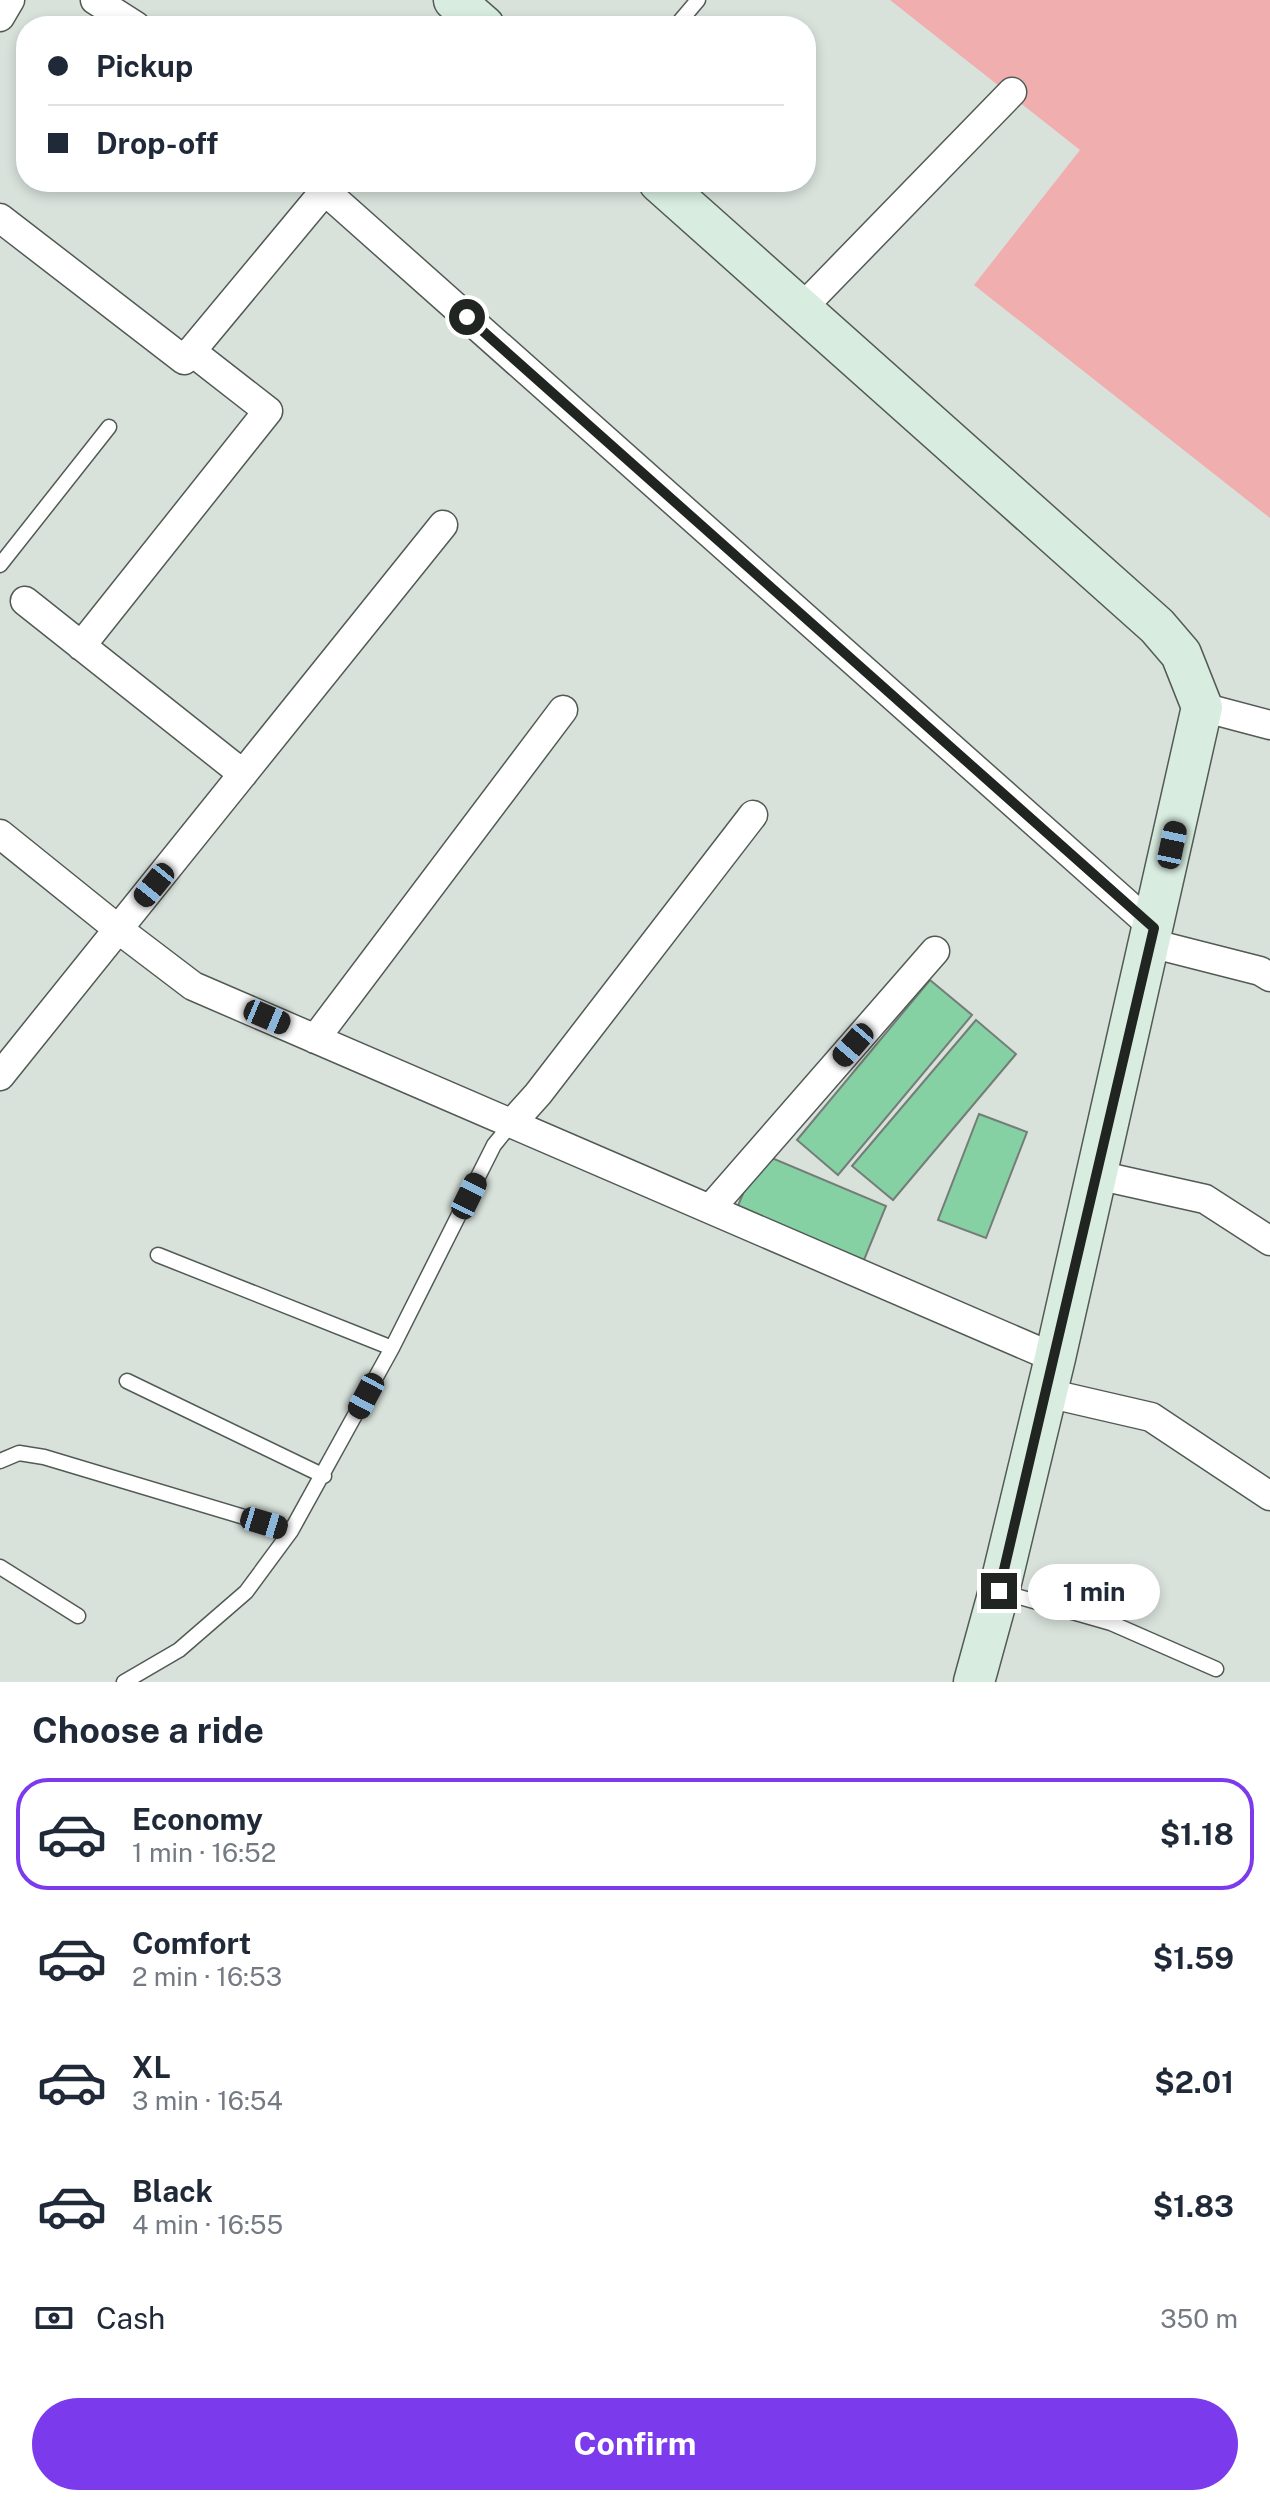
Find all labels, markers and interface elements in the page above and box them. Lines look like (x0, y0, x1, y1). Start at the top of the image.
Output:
text: Pickup (96, 48, 193, 84)
text: Drop-off (96, 125, 218, 161)
route start (449, 299, 485, 335)
car (1155, 819, 1189, 871)
car (130, 859, 178, 911)
car (240, 997, 294, 1037)
car (828, 1019, 878, 1071)
car (448, 1169, 490, 1223)
car (344, 1369, 388, 1423)
car (238, 1505, 290, 1541)
callout: 1 min (1027, 1563, 1159, 1619)
route end (981, 1573, 1017, 1609)
text: 1 min (1063, 1576, 1125, 1607)
text: Choose a ride (32, 1709, 264, 1751)
icon: car (36, 1798, 108, 1870)
text: Economy (132, 1801, 263, 1837)
text: $1.18 (1160, 1816, 1234, 1852)
text: 1 min · 16:52 (132, 1837, 276, 1868)
icon: car (36, 1922, 108, 1994)
text: Comfort (132, 1925, 251, 1961)
text: $1.59 (1153, 1940, 1234, 1976)
text: 2 min · 16:53 (132, 1961, 282, 1992)
icon: car (36, 2046, 108, 2118)
text: XL (132, 2049, 171, 2085)
text: $2.01 (1154, 2064, 1234, 2100)
text: 3 min · 16:54 (132, 2085, 283, 2116)
icon: car (36, 2170, 108, 2242)
text: Black (132, 2173, 213, 2209)
text: $1.83 (1153, 2188, 1234, 2224)
text: 4 min · 16:55 (132, 2209, 283, 2240)
icon: cash (32, 2296, 76, 2340)
text: Cash (96, 2300, 165, 2336)
text: 350 m (1160, 2303, 1238, 2334)
button: Confirm (32, 2398, 1238, 2490)

